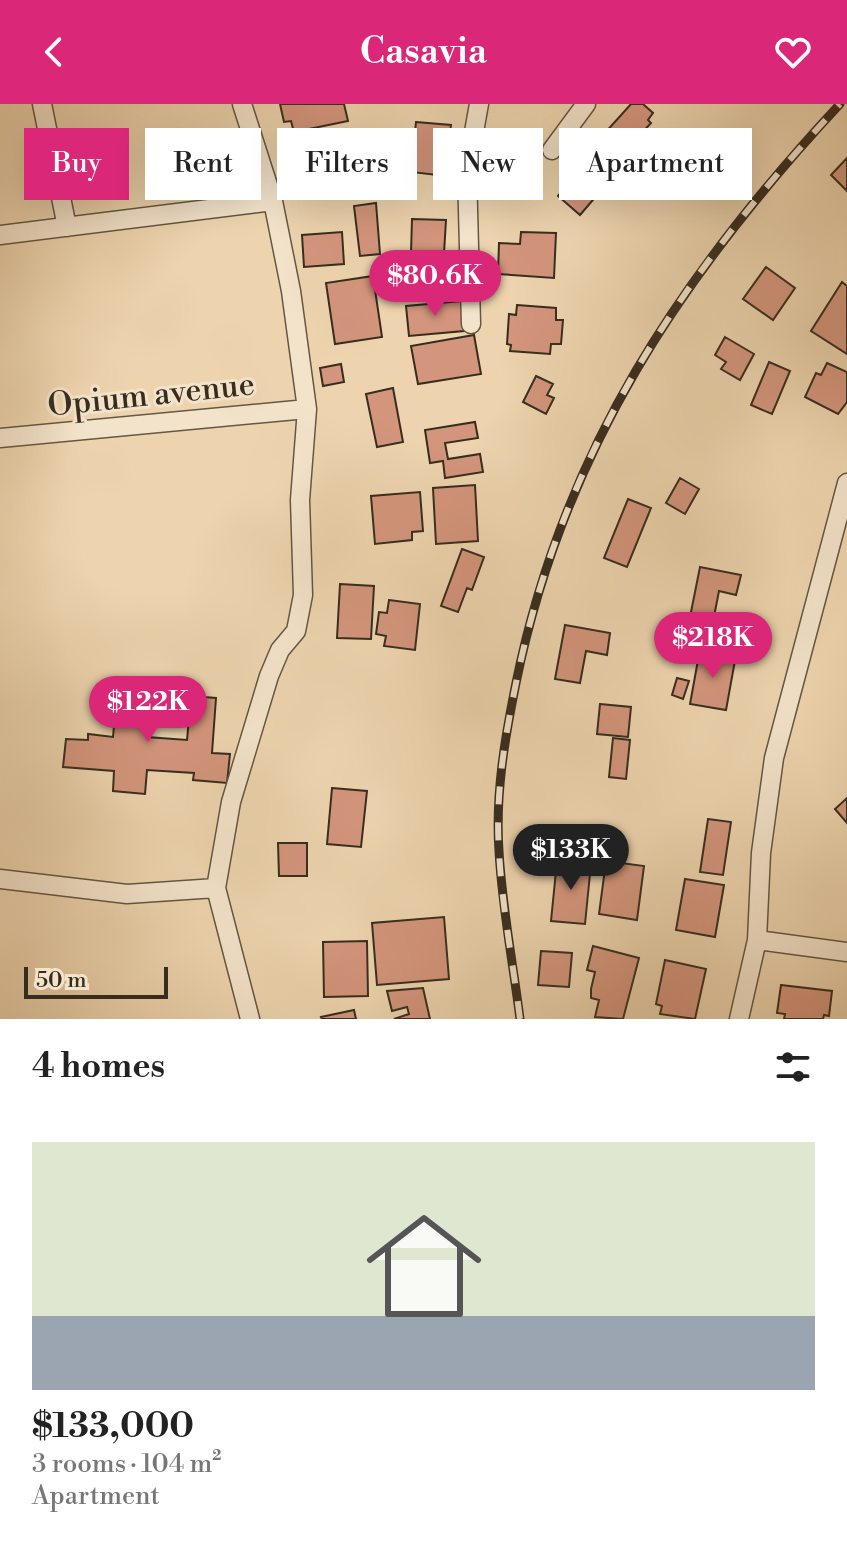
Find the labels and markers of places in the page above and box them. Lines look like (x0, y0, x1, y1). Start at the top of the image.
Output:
pin: $80.6K (370, 250, 500, 318)
pin: $218K (657, 612, 769, 680)
pin: $122K (92, 676, 204, 744)
pin: $133K (515, 824, 627, 892)

